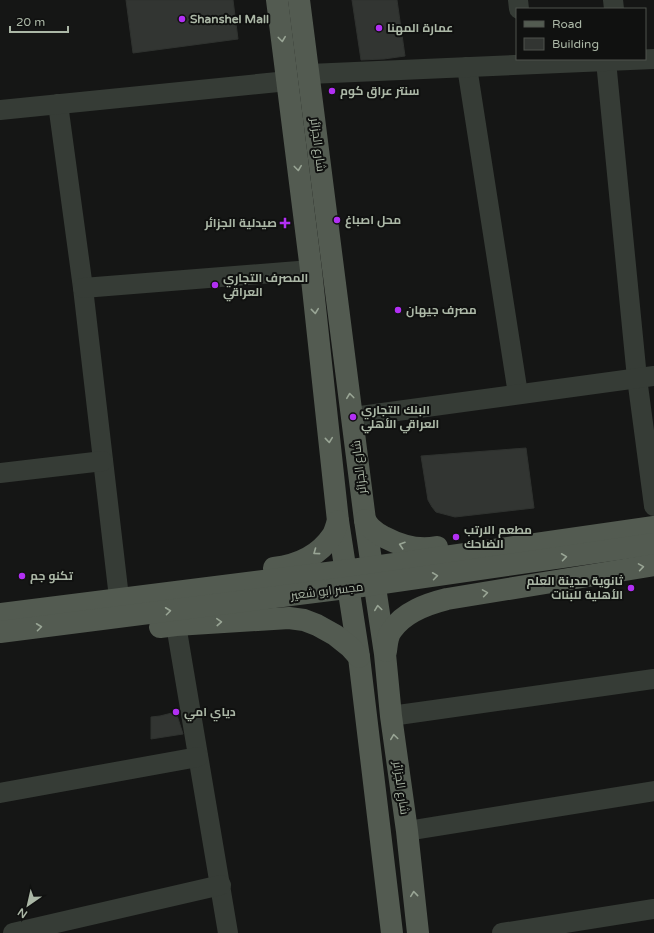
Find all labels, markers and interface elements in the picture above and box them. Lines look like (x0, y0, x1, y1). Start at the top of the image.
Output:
scale bar (10, 8, 68, 34)
legend (516, 8, 646, 60)
place label: Shanshel Mall (190, 12, 269, 26)
marker: Shanshel Mall (177, 14, 187, 24)
text: 20 m (16, 15, 45, 29)
text: Road (552, 17, 582, 31)
place label: عمارة المهنا (387, 21, 453, 36)
marker: عمارة المهنا (374, 23, 384, 33)
one-way arrow (278, 36, 287, 42)
text: Building (552, 37, 599, 51)
place label: سنتر عراق كوم (340, 84, 419, 99)
marker: سنتر عراق كوم (327, 86, 337, 96)
street label: شارع الجزائر (307, 116, 328, 173)
one-way arrow (293, 165, 302, 171)
place label: محل اصباغ (345, 213, 401, 229)
marker: محل اصباغ (332, 215, 342, 225)
place label: صيدلية الجزائر (204, 216, 277, 231)
marker: صيدلية الجزائر (280, 218, 290, 228)
place label: المصرف التجاري العراقي (223, 271, 308, 302)
marker: المصرف التجاري العراقي (210, 280, 220, 290)
place label: مصرف جيهان (406, 303, 477, 318)
marker: مصرف جيهان (393, 305, 403, 315)
one-way arrow (310, 308, 319, 314)
one-way arrow (346, 393, 355, 399)
place label: البنك التجاري العراقي الأهلي (361, 403, 439, 434)
marker: البنك التجاري العراقي الأهلي (348, 412, 358, 422)
one-way arrow (324, 437, 333, 443)
street label: شارع الجزائر (349, 439, 370, 496)
place label: مطعم الارتب الضاحك (464, 523, 532, 551)
marker: مطعم الارتب الضاحك (451, 532, 461, 542)
one-way arrow (398, 541, 405, 550)
one-way arrow (313, 548, 320, 555)
one-way arrow (561, 553, 567, 562)
one-way arrow (638, 563, 644, 572)
place label: تكنو جم (30, 569, 73, 584)
marker: تكنو جم (17, 571, 27, 581)
one-way arrow (432, 572, 438, 581)
place label: ثانوية مدينة العلم الأهلية للبنات (527, 574, 624, 602)
street label: مجسر ابو شعير (289, 580, 364, 603)
marker: ثانوية مدينة العلم الأهلية للبنات (626, 583, 636, 593)
one-way arrow (482, 589, 488, 598)
one-way arrow (374, 605, 383, 612)
one-way arrow (165, 607, 171, 616)
one-way arrow (216, 618, 222, 627)
one-way arrow (36, 623, 42, 632)
place label: دياي امي (184, 705, 236, 722)
marker: دياي امي (171, 707, 181, 717)
one-way arrow (390, 734, 399, 741)
street label: شارع الجزائر (389, 759, 412, 816)
north arrow (8, 885, 48, 925)
one-way arrow (410, 891, 419, 897)
text: N (15, 905, 30, 921)

